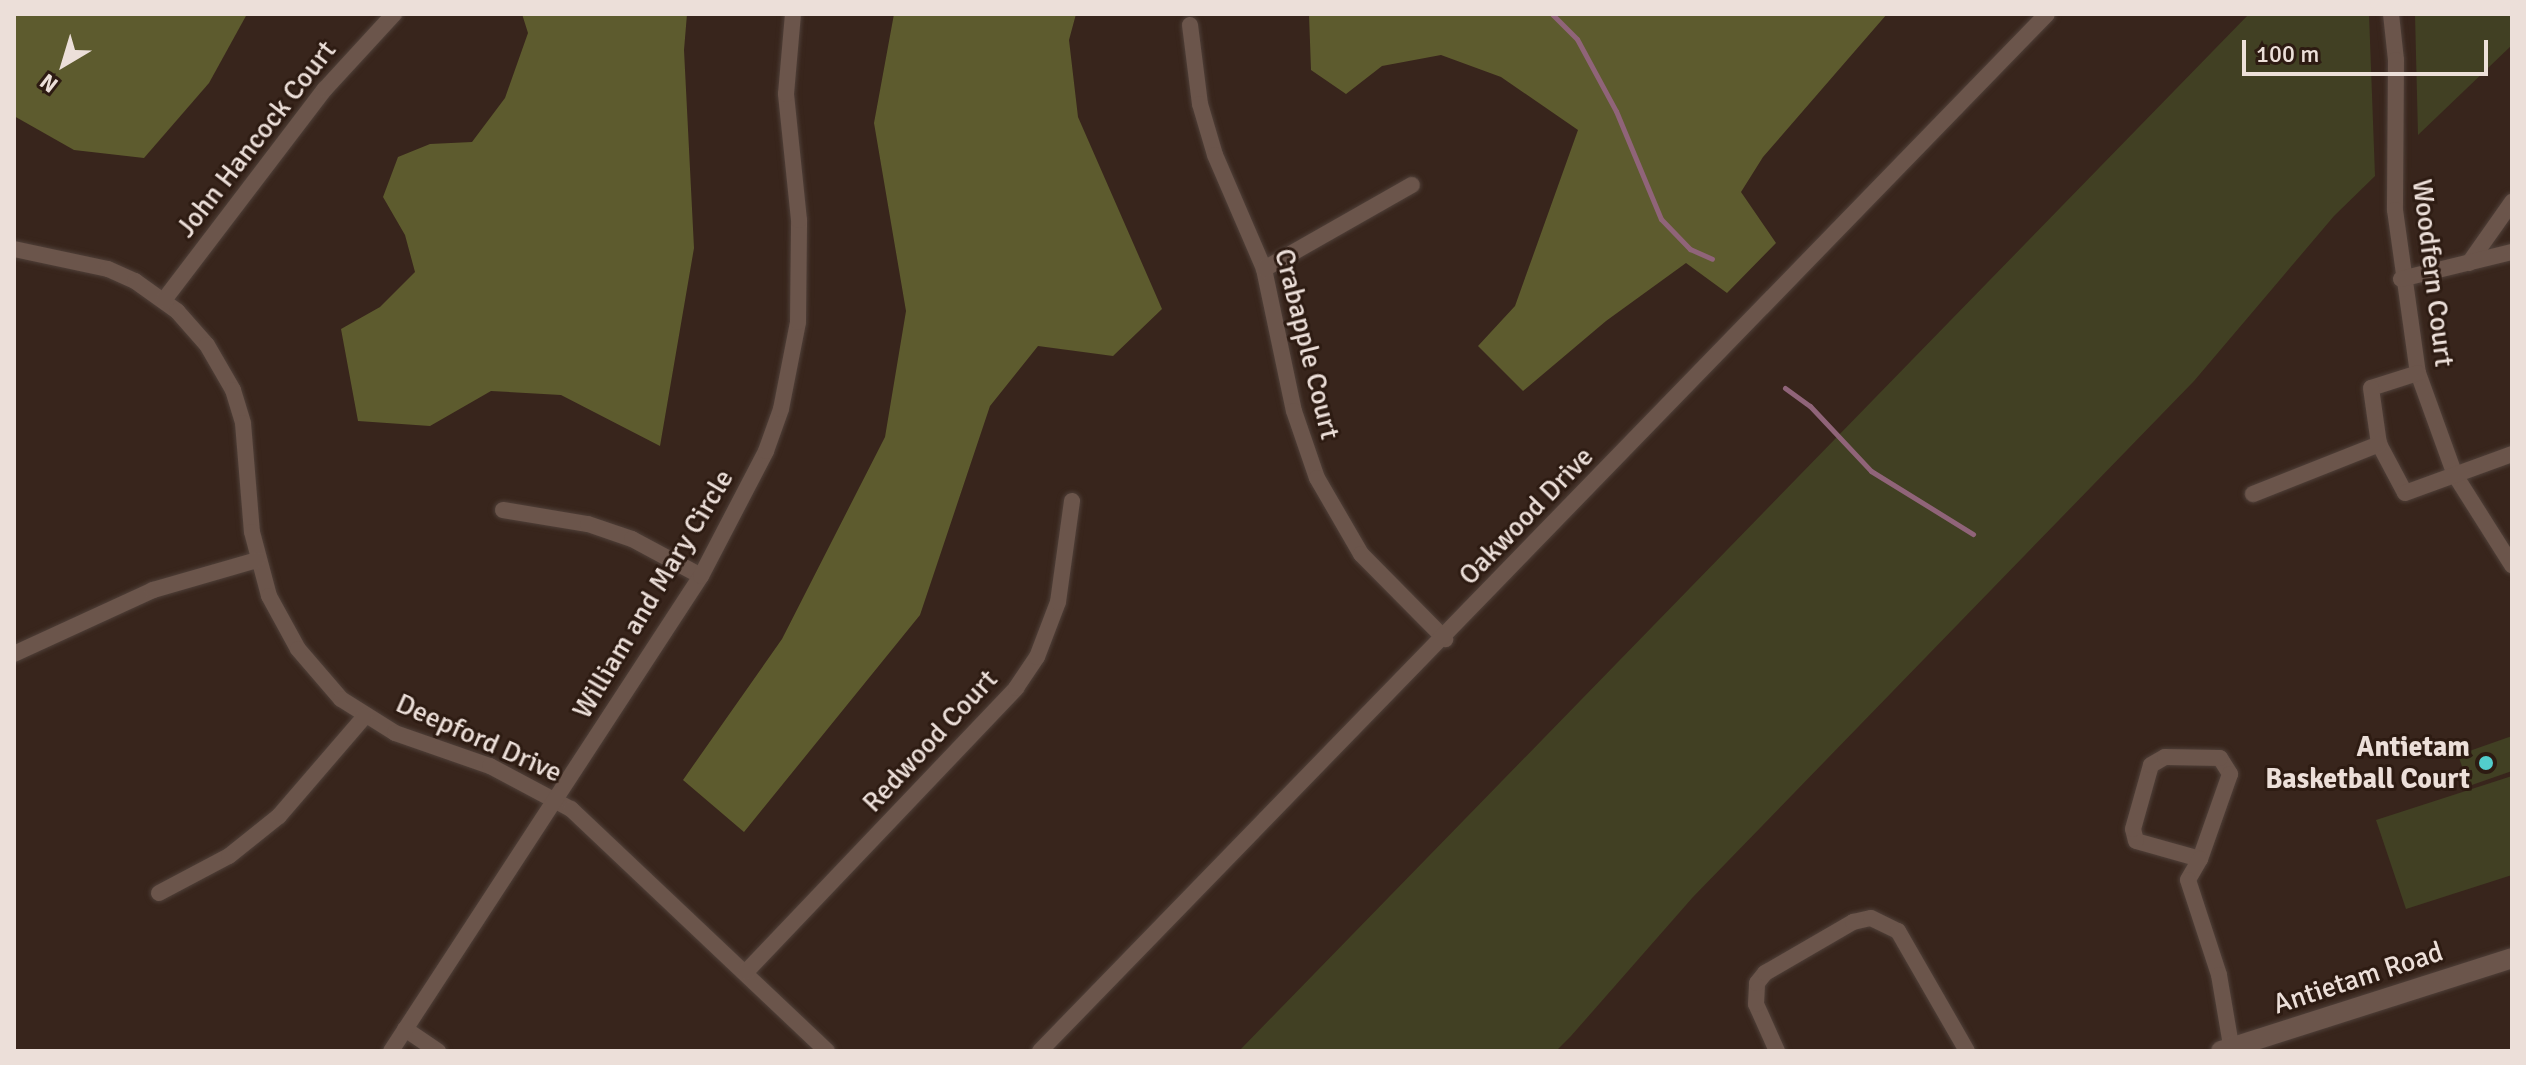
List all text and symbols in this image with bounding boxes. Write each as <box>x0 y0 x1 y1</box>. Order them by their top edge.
north arrow <box>24 24 104 104</box>
scale bar <box>2246 24 2492 74</box>
street label: John Hancock Court <box>169 34 343 244</box>
text: 100 m <box>2256 39 2319 69</box>
text: N <box>35 68 63 99</box>
street label: Woodfern Court <box>2405 177 2461 369</box>
street label: Crabapple Court <box>1267 245 1347 443</box>
street label: Oakwood Drive <box>1452 440 1600 592</box>
street label: William and Mary Circle <box>565 463 741 725</box>
street label: Redwood Court <box>855 663 1005 819</box>
street label: Deepford Drive <box>391 686 567 790</box>
place label: Antietam Basketball Court <box>2265 730 2470 796</box>
marker: Antietam Basketball Court <box>2477 754 2495 772</box>
street label: Antietam Road <box>2269 935 2447 1021</box>

